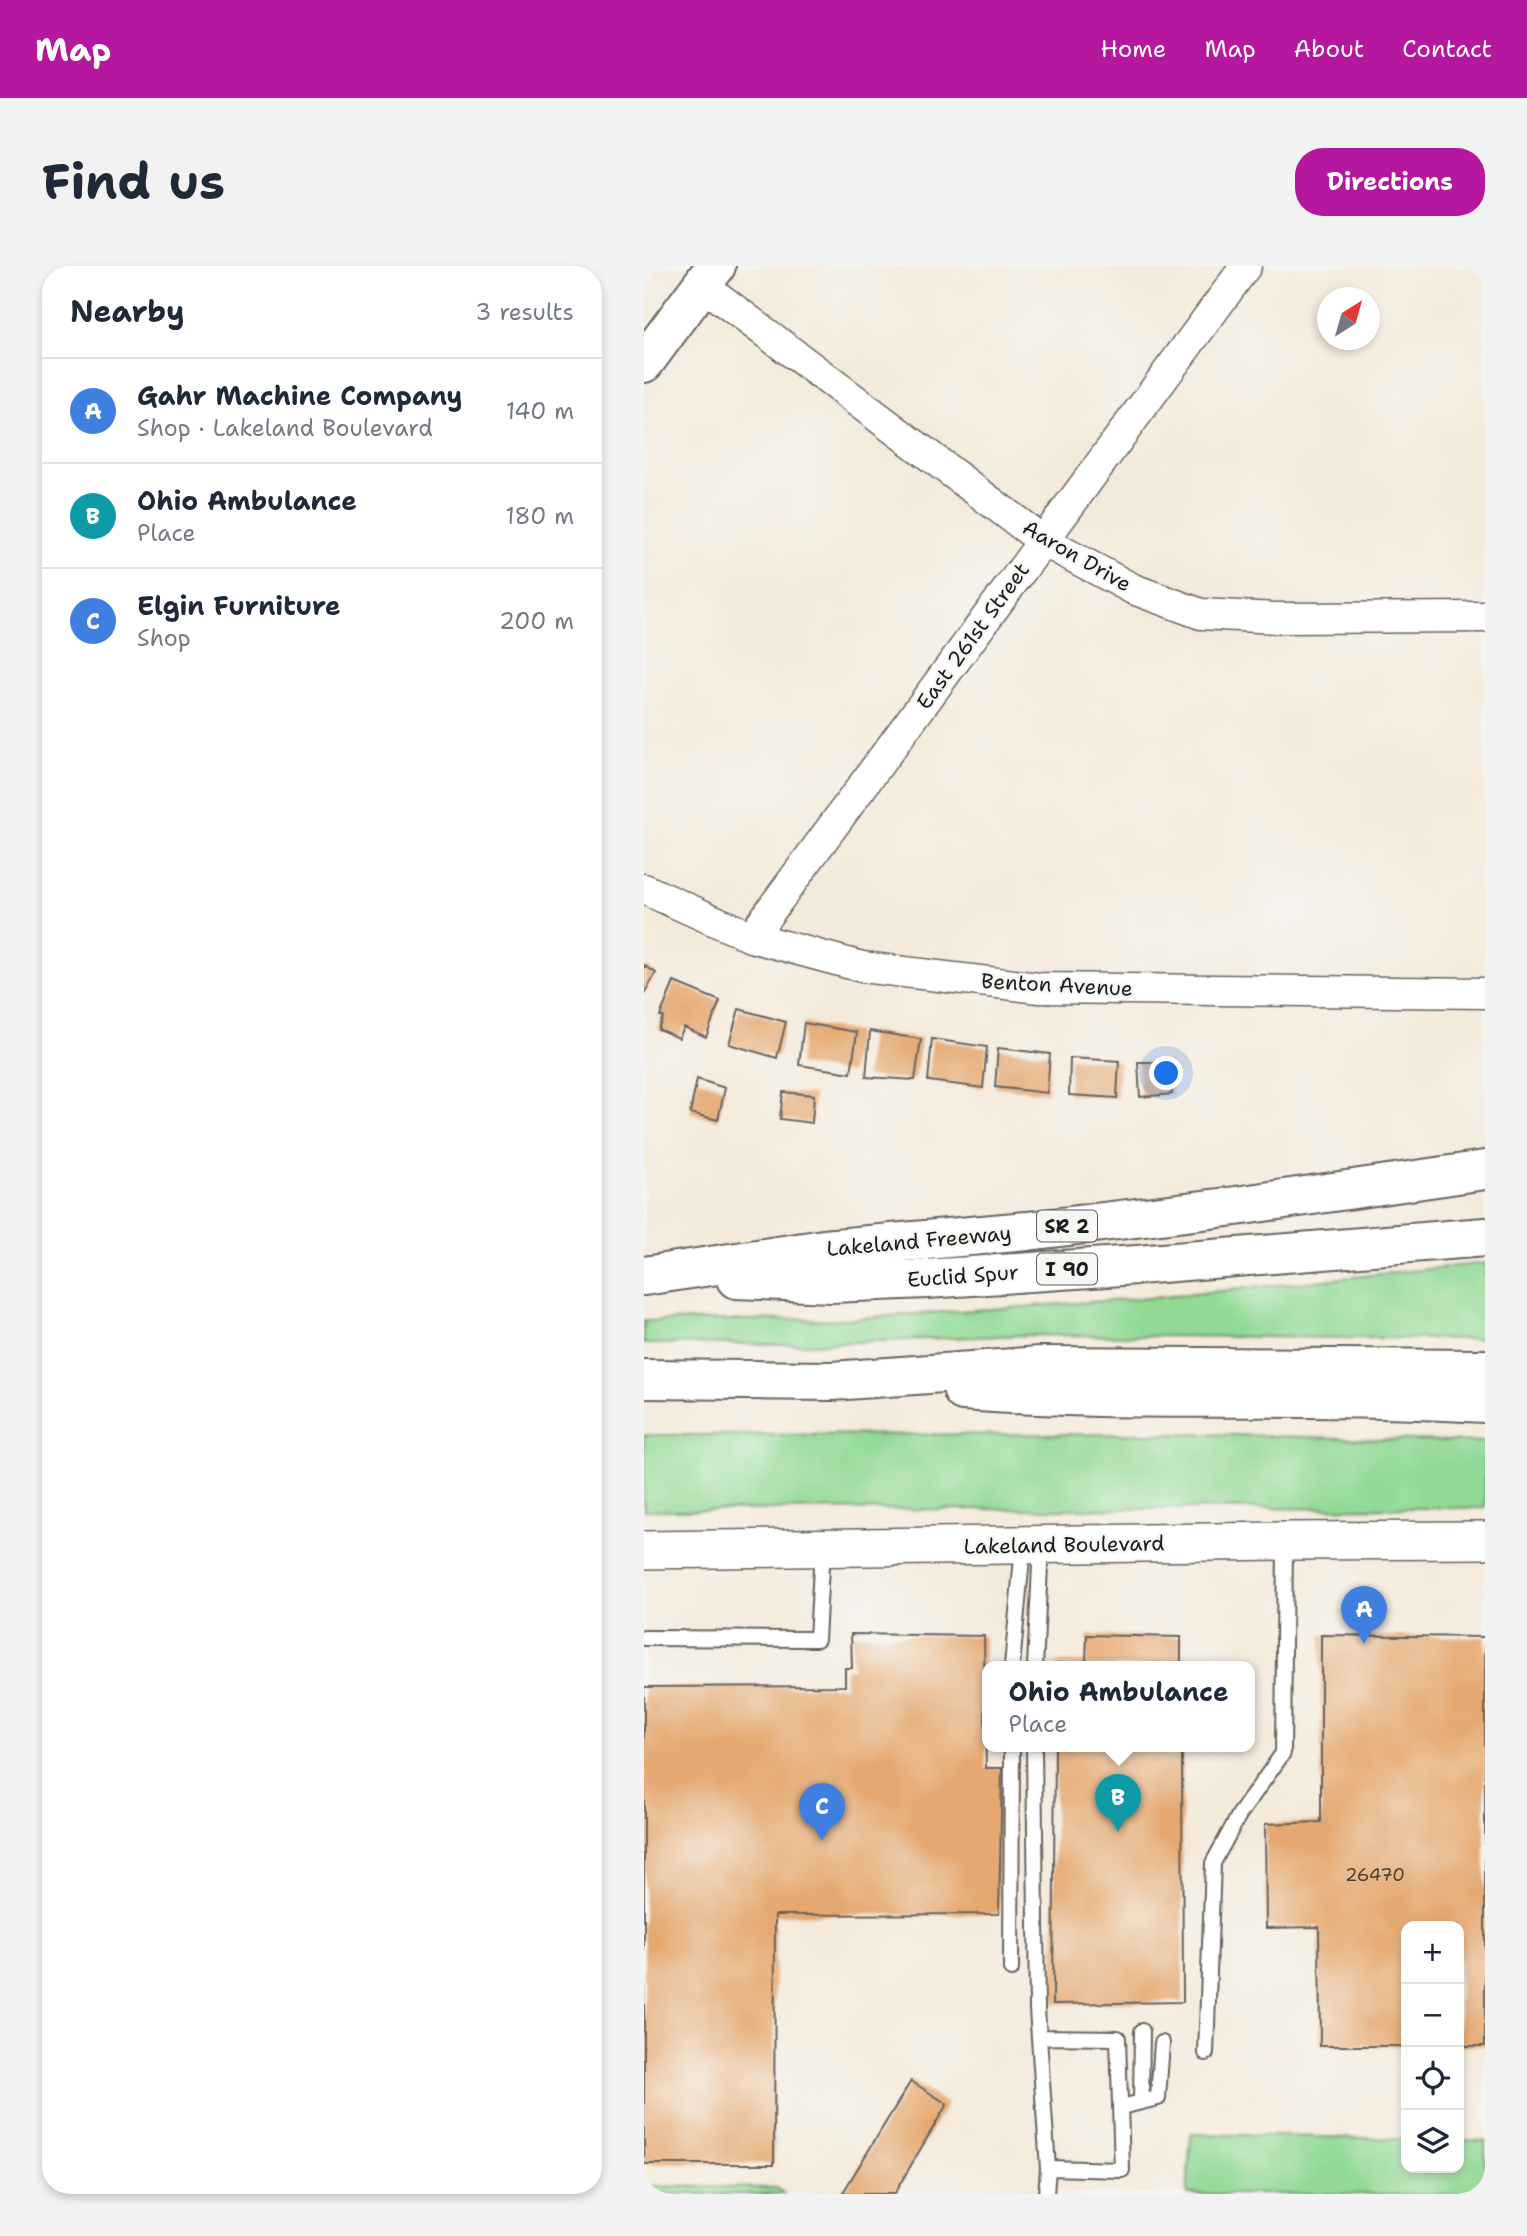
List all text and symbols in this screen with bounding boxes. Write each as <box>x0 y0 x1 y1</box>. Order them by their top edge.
text: Map <box>35 27 111 72</box>
text: Home <box>1100 33 1166 65</box>
text: Map <box>1204 33 1256 65</box>
text: About <box>1294 33 1364 65</box>
text: Contact <box>1402 33 1492 65</box>
button: Directions <box>1295 148 1485 216</box>
text: Find us <box>42 149 225 215</box>
north arrow <box>1317 287 1380 350</box>
text: Nearby <box>70 291 185 332</box>
text: 3 results <box>475 297 574 327</box>
text: Gahr Machine Company <box>137 378 463 413</box>
text: A <box>84 396 102 426</box>
text: 140 m <box>506 396 574 426</box>
text: Shop · Lakeland Boulevard <box>137 413 433 443</box>
text: Ohio Ambulance <box>137 483 357 518</box>
text: B <box>86 501 100 531</box>
text: 180 m <box>505 501 574 531</box>
street label: Aaron Drive <box>1018 514 1136 598</box>
text: Place <box>137 518 196 548</box>
street label: East 261st Street <box>910 557 1036 715</box>
text: Elgin Furniture <box>137 588 341 623</box>
text: C <box>86 606 100 636</box>
text: 200 m <box>499 606 574 636</box>
text: Shop <box>137 623 191 653</box>
street label: Benton Avenue <box>980 967 1134 1003</box>
your location <box>1149 1056 1183 1090</box>
road number: SR 2 <box>1037 1210 1097 1242</box>
street label: Lakeland Freeway <box>825 1219 1013 1263</box>
road number: I 90 <box>1037 1253 1097 1284</box>
street label: Euclid Spur <box>906 1258 1020 1294</box>
street label: Lakeland Boulevard <box>963 1529 1165 1561</box>
pin: A <box>1341 1586 1387 1644</box>
popup <box>982 1661 1255 1752</box>
text: Ohio Ambulance <box>1009 1674 1228 1709</box>
text: Place <box>1009 1709 1067 1739</box>
pin: B <box>1095 1774 1141 1832</box>
pin: C <box>799 1783 845 1841</box>
house number: 26470 <box>1345 1863 1405 1887</box>
map controls <box>1401 1921 1464 2173</box>
button: + <box>1401 1921 1464 1984</box>
button: − <box>1401 1984 1464 2047</box>
button: locate <box>1401 2047 1464 2110</box>
button: layers <box>1401 2110 1464 2173</box>

